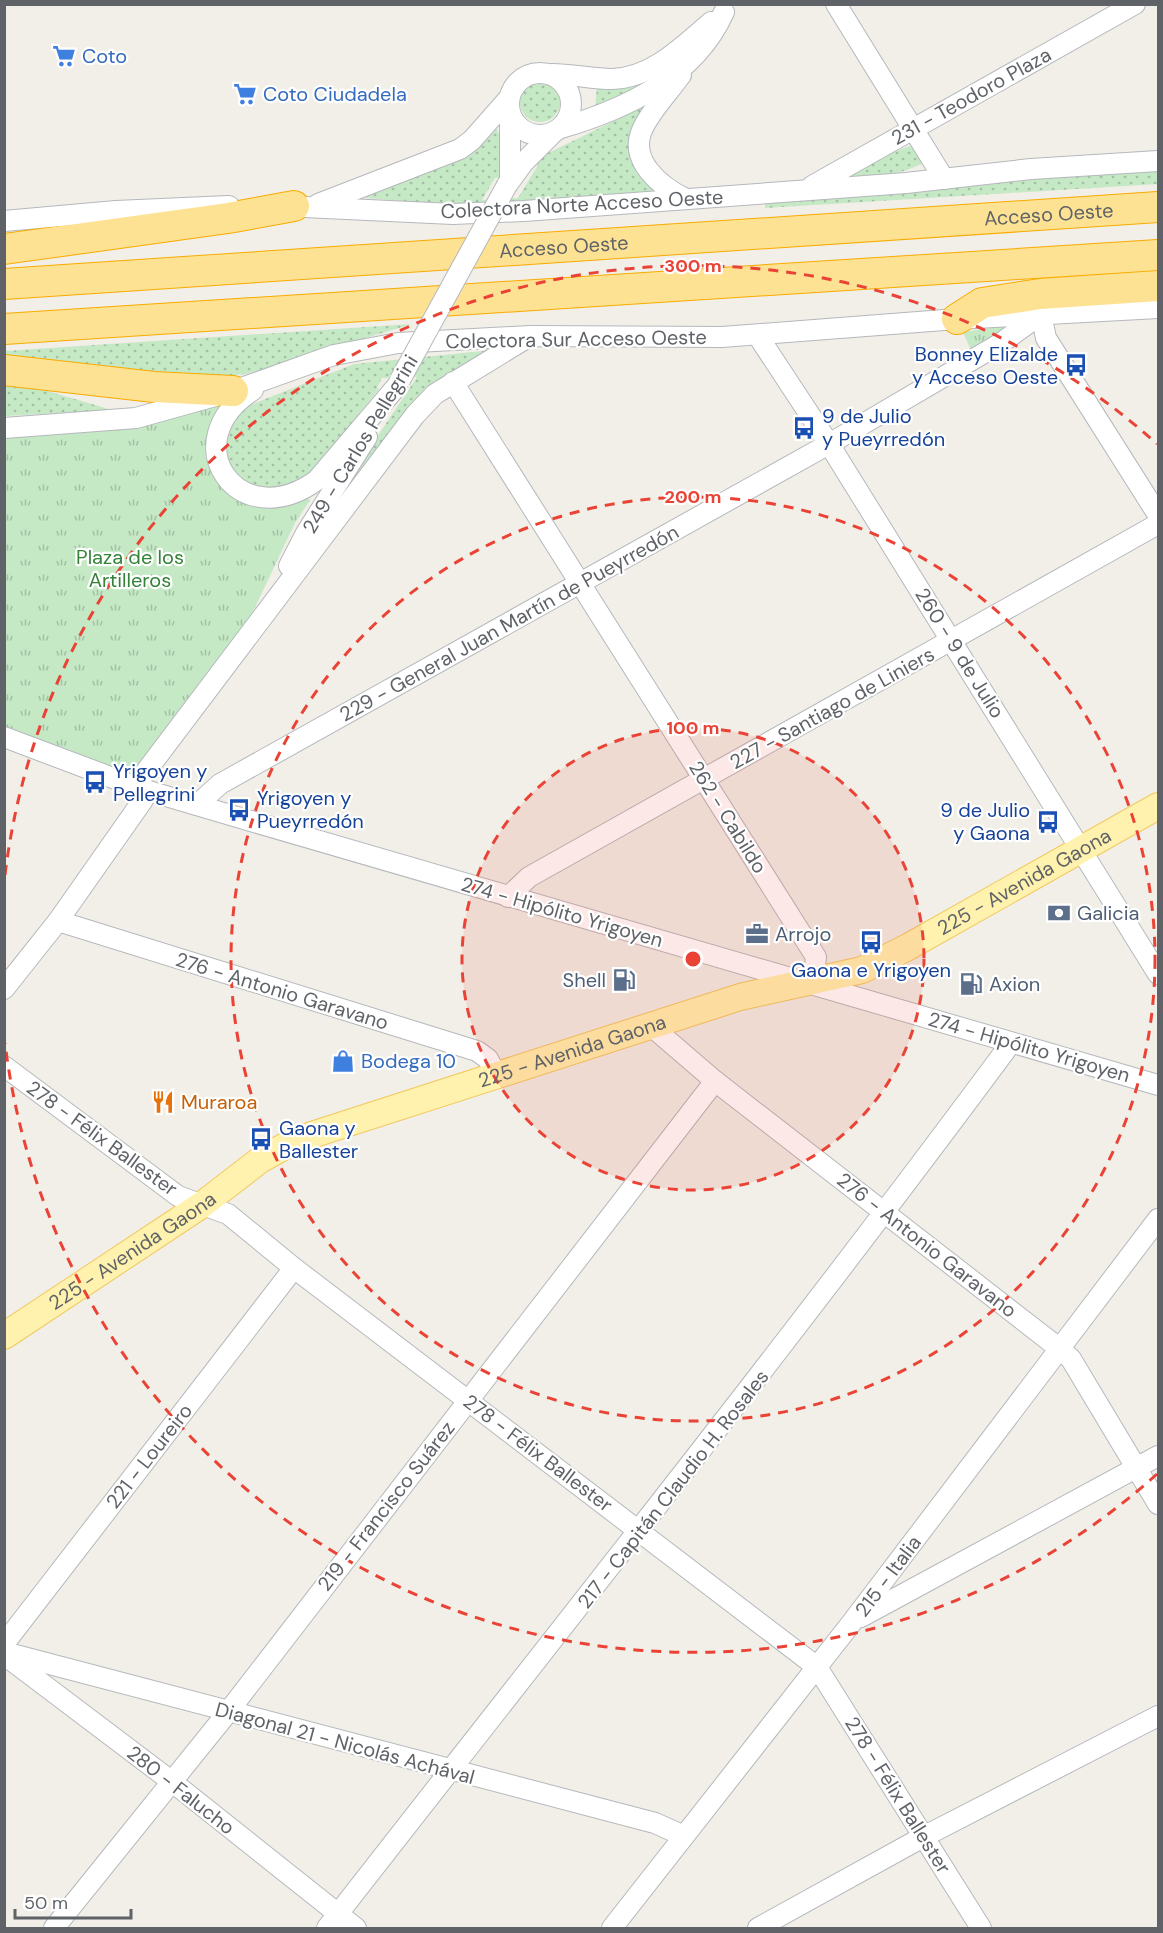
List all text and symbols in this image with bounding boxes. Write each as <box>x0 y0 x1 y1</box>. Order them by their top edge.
street label: 231 - Teodoro Plaza <box>886 41 1056 151</box>
supermarket icon: Coto <box>51 43 77 69</box>
place label: Coto <box>82 43 127 69</box>
supermarket icon: Coto Ciudadela <box>232 81 258 107</box>
place label: Coto Ciudadela <box>263 81 407 107</box>
street label: Colectora Norte Acceso Oeste <box>440 184 724 224</box>
street label: Acceso Oeste <box>983 197 1114 232</box>
street label: Acceso Oeste <box>498 229 629 264</box>
text: 300 m <box>664 254 722 278</box>
street label: Colectora Sur Acceso Oeste <box>445 324 707 354</box>
place label: Bonney Elizalde y Acceso Oeste <box>912 341 1058 390</box>
street label: 249 - Carlos Pellegrini <box>296 350 424 538</box>
bus stop icon: Bonney Elizalde y Acceso Oeste <box>1063 352 1089 378</box>
place label: 9 de Julio y Pueyrredón <box>822 403 945 452</box>
bus stop icon: 9 de Julio y Pueyrredón <box>791 415 817 441</box>
text: 200 m <box>665 485 721 509</box>
street label: 229 - General Juan Martín de Pueyrredón <box>335 519 683 727</box>
park label: Plaza de los Artilleros <box>76 544 184 593</box>
street label: 260 - 9 de Julio <box>910 583 1010 723</box>
street label: 227 - Santiago de Liniers <box>725 641 939 775</box>
text: 100 m <box>666 716 720 740</box>
street label: 262 - Cabildo <box>683 756 773 878</box>
place label: Yrigoyen y Pellegrini <box>113 758 207 807</box>
bus stop icon: Yrigoyen y Pellegrini <box>82 769 108 795</box>
place label: Yrigoyen y Pueyrredón <box>257 785 364 834</box>
bus stop icon: Yrigoyen y Pueyrredón <box>226 797 252 823</box>
place label: 9 de Julio y Gaona <box>940 797 1030 846</box>
bus stop icon: 9 de Julio y Gaona <box>1035 809 1061 835</box>
street label: 225 - Avenida Gaona <box>932 822 1116 941</box>
street label: 274 - Hipólito Yrigoyen <box>458 871 666 953</box>
bank icon: Galicia <box>1046 900 1072 926</box>
place label: Galicia <box>1077 900 1139 926</box>
office icon: Arrojo <box>744 921 770 947</box>
place label: Arrojo <box>775 921 831 947</box>
bus stop icon: Gaona e Yrigoyen <box>858 929 884 955</box>
street label: 276 - Antonio Garavano <box>172 946 392 1036</box>
centre of rings <box>683 949 703 969</box>
place label: Gaona e Yrigoyen <box>791 957 951 983</box>
place label: Shell <box>563 967 606 993</box>
fuel station icon: Shell <box>611 967 637 993</box>
fuel station icon: Axion <box>958 971 984 997</box>
place label: Axion <box>989 971 1040 997</box>
street label: 274 - Hipólito Yrigoyen <box>925 1006 1133 1088</box>
street label: 225 - Avenida Gaona <box>475 1009 669 1093</box>
shop icon: Bodega 10 <box>330 1048 356 1074</box>
place label: Bodega 10 <box>361 1048 456 1074</box>
street label: 278 - Félix Ballester <box>21 1074 183 1202</box>
restaurant icon: Muraroa <box>150 1089 176 1115</box>
place label: Muraroa <box>181 1089 257 1115</box>
place label: Gaona y Ballester <box>279 1115 358 1164</box>
bus stop icon: Gaona y Ballester <box>248 1126 274 1152</box>
street label: 276 - Antonio Garavano <box>832 1167 1022 1323</box>
street label: 225 - Avenida Gaona <box>44 1186 221 1316</box>
street label: 217 - Capitán Claudio H. Rosales <box>571 1364 775 1614</box>
street label: 278 - Félix Ballester <box>458 1388 618 1518</box>
street label: 221 - Loureiro <box>100 1398 198 1514</box>
street label: 219 - Francisco Suárez <box>312 1416 460 1596</box>
street label: 215 - Italia <box>849 1530 927 1622</box>
street label: Diagonal 21 - Nicolás Achával <box>212 1696 478 1790</box>
street label: 278 - Félix Ballester <box>839 1712 957 1878</box>
street label: 280 - Falucho <box>122 1740 240 1840</box>
scale bar <box>15 1882 130 1920</box>
text: 50 m <box>24 1891 68 1915</box>

